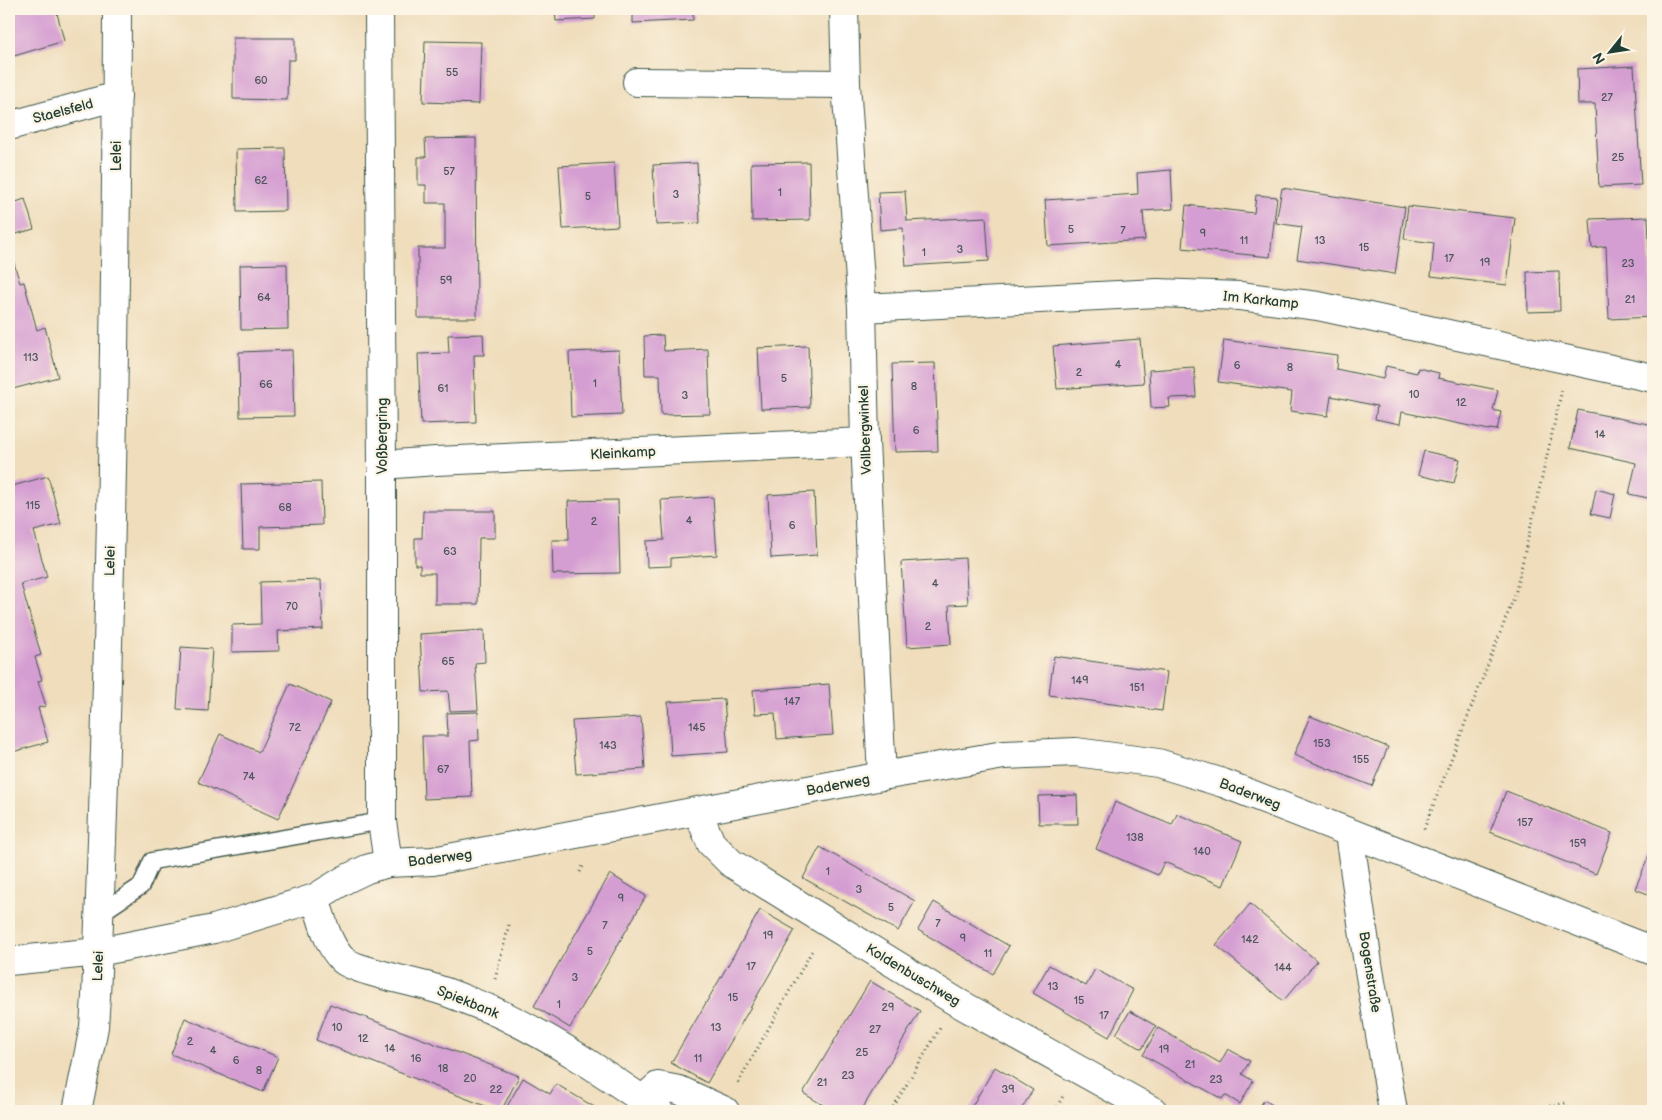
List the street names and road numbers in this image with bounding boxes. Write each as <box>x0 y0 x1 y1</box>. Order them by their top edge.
street label: Staelsfeld <box>31 95 95 127</box>
street label: Lelei <box>108 141 125 171</box>
street label: Im Karkamp <box>1222 288 1300 312</box>
street label: Vollbergwinkel <box>855 385 875 475</box>
street label: Voßbergring <box>374 398 391 474</box>
street label: Kleinkamp <box>590 443 656 463</box>
street label: Lelei <box>101 546 119 576</box>
street label: Baderweg <box>805 770 871 800</box>
street label: Baderweg <box>1217 774 1283 814</box>
street label: Baderweg <box>407 846 473 870</box>
street label: Bogenstraße <box>1355 930 1385 1014</box>
street label: Koldenbuschweg <box>863 940 963 1010</box>
street label: Lelei <box>89 950 107 982</box>
street label: Spiekbank <box>434 982 502 1022</box>

